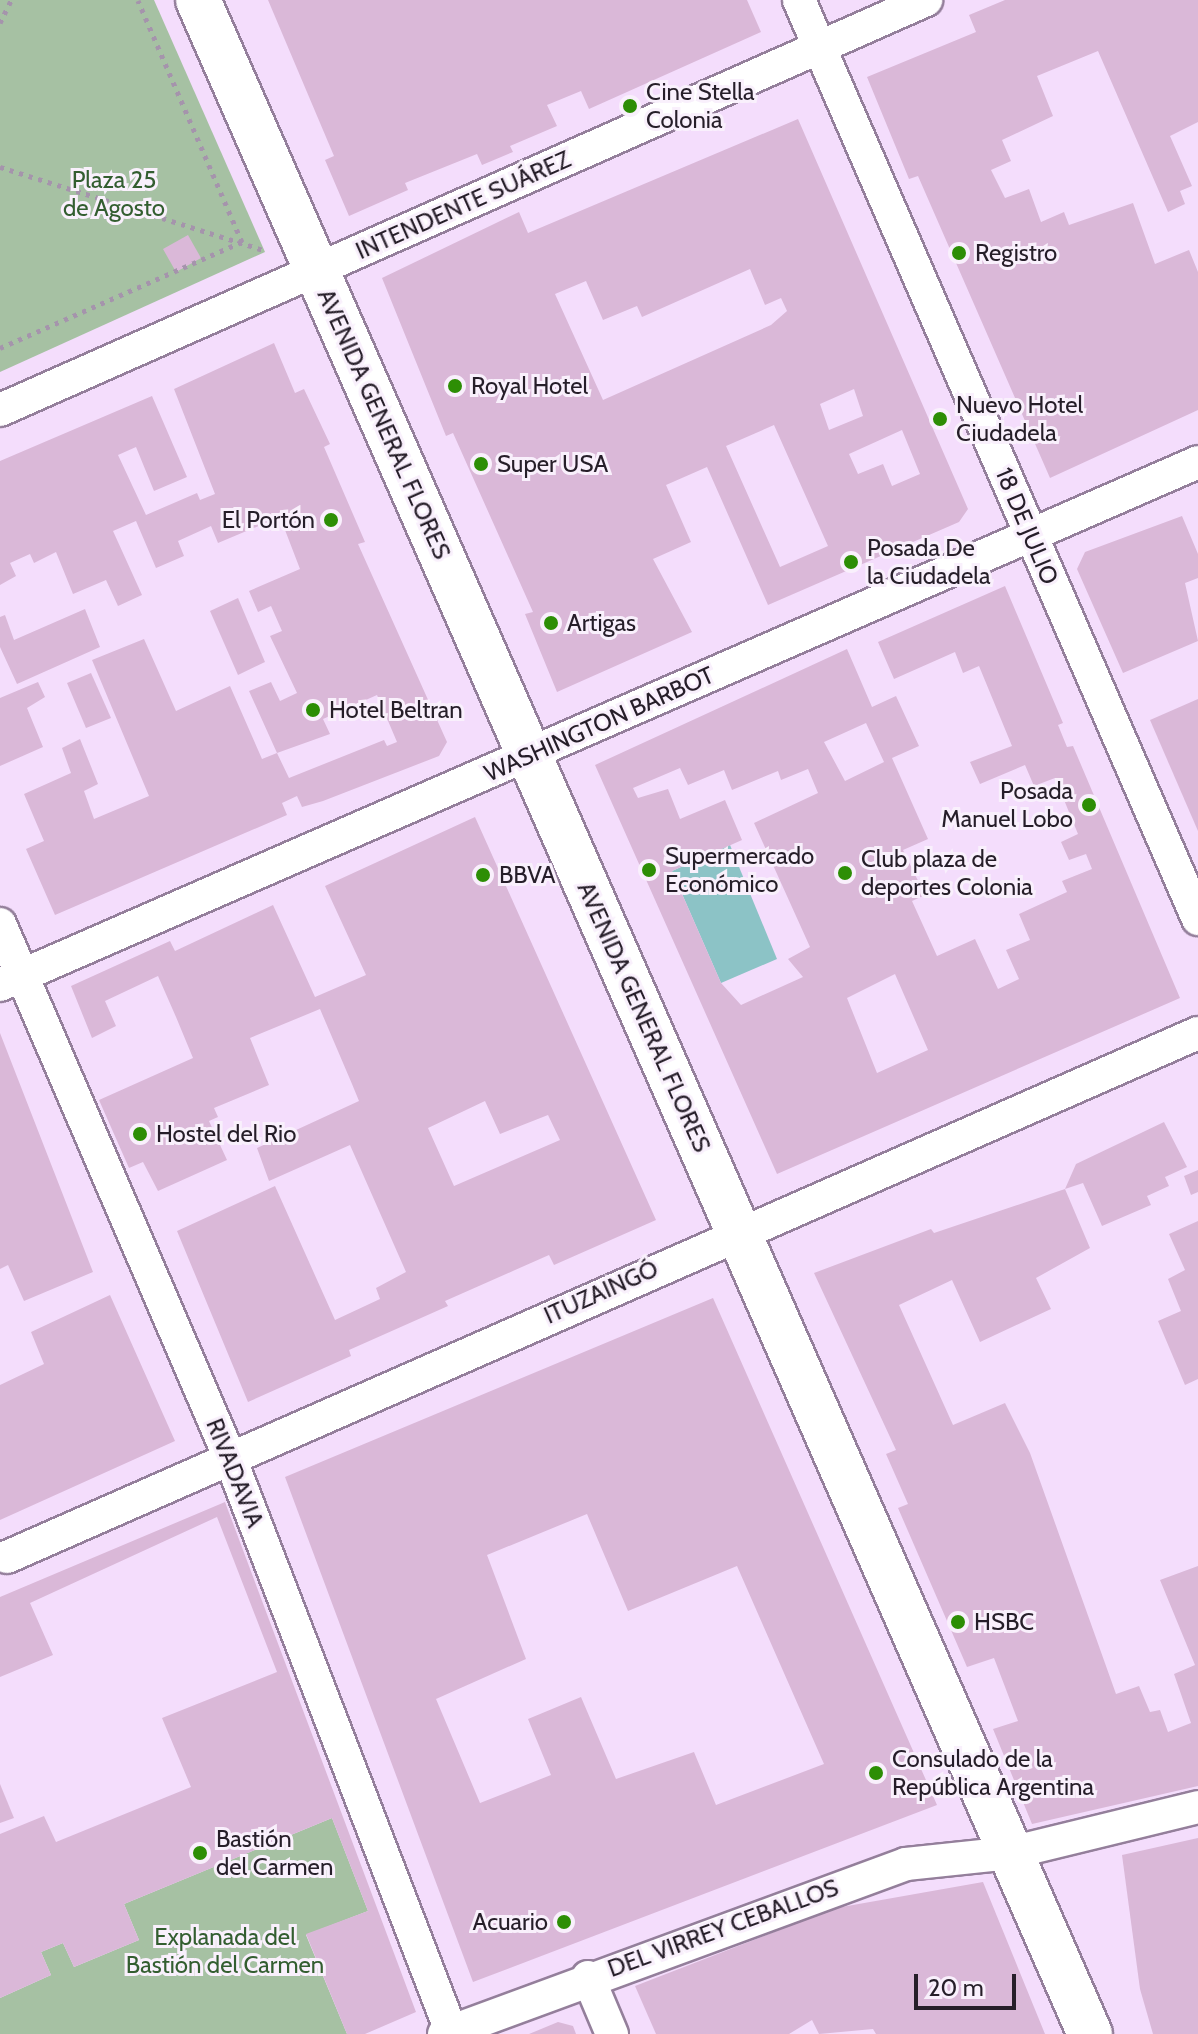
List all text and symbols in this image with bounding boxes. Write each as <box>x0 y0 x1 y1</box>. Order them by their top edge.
place label: Cine Stella Colonia <box>646 78 755 134</box>
marker: Cine Stella Colonia <box>621 97 639 115</box>
street label: INTENDENTE SUÁREZ <box>351 145 575 265</box>
park label: Plaza 25 de Agosto <box>63 166 165 222</box>
place label: Registro <box>975 239 1057 267</box>
marker: Registro <box>950 244 968 262</box>
street label: AVENIDA GENERAL FLORES <box>311 285 457 563</box>
place label: Royal Hotel <box>471 372 588 400</box>
marker: Royal Hotel <box>446 377 464 395</box>
place label: Nuevo Hotel Ciudadela <box>956 391 1083 447</box>
marker: Nuevo Hotel Ciudadela <box>931 410 949 428</box>
place label: Super USA <box>497 450 608 478</box>
marker: Super USA <box>472 455 490 473</box>
street label: 18 DE JULIO <box>990 463 1064 589</box>
place label: El Portón <box>222 506 315 534</box>
marker: El Portón <box>322 511 340 529</box>
place label: Posada De la Ciudadela <box>867 534 990 590</box>
marker: Posada De la Ciudadela <box>842 553 860 571</box>
place label: Artigas <box>567 609 636 637</box>
marker: Artigas <box>542 614 560 632</box>
street label: WASHINGTON BARBOT <box>480 660 718 788</box>
place label: Hotel Beltran <box>329 696 463 724</box>
marker: Hotel Beltran <box>304 701 322 719</box>
place label: Posada Manuel Lobo <box>941 777 1073 833</box>
marker: Posada Manuel Lobo <box>1080 796 1098 814</box>
place label: Supermercado Económico <box>665 842 814 898</box>
place label: Club plaza de deportes Colonia <box>861 845 1033 901</box>
place label: BBVA <box>499 861 556 889</box>
marker: Supermercado Económico <box>640 861 658 879</box>
marker: Club plaza de deportes Colonia <box>836 864 854 882</box>
marker: BBVA <box>474 866 492 884</box>
street label: AVENIDA GENERAL FLORES <box>571 878 717 1156</box>
place label: Hostel del Rio <box>156 1120 296 1148</box>
marker: Hostel del Rio <box>131 1125 149 1143</box>
street label: ITUZAINGÓ <box>540 1254 662 1330</box>
street label: RIVADAVIA <box>200 1414 270 1532</box>
place label: HSBC <box>974 1608 1034 1636</box>
marker: HSBC <box>949 1613 967 1631</box>
place label: Consulado de la República Argentina <box>892 1745 1094 1801</box>
marker: Consulado de la República Argentina <box>867 1764 885 1782</box>
place label: Bastión del Carmen <box>216 1825 333 1881</box>
marker: Bastión del Carmen <box>191 1844 209 1862</box>
street label: DEL VIRREY CEBALLOS <box>604 1873 842 1983</box>
place label: Acuario <box>473 1908 548 1936</box>
marker: Acuario <box>555 1913 573 1931</box>
park label: Explanada del Bastión del Carmen <box>126 1923 324 1979</box>
scale bar <box>918 1958 1020 2008</box>
text: 20 m <box>928 1973 984 2002</box>

